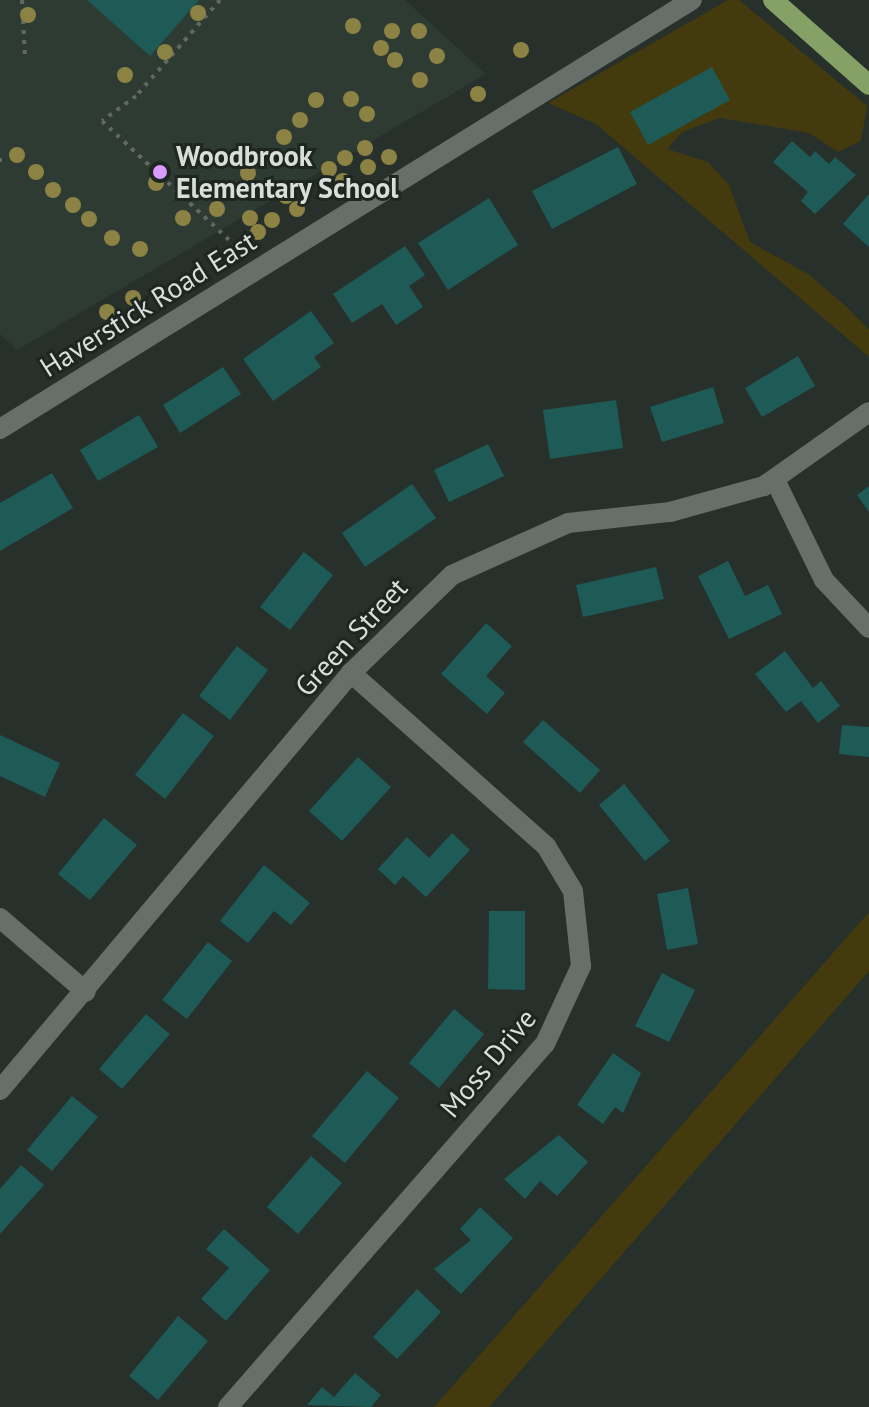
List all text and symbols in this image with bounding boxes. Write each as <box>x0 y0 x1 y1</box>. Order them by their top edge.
place label: Woodbrook Elementary School <box>176 139 400 205</box>
marker: Woodbrook Elementary School <box>151 163 169 181</box>
street label: Haverstick Road East <box>34 224 262 384</box>
street label: Green Street <box>288 571 414 703</box>
street label: Moss Drive <box>433 1002 543 1124</box>

